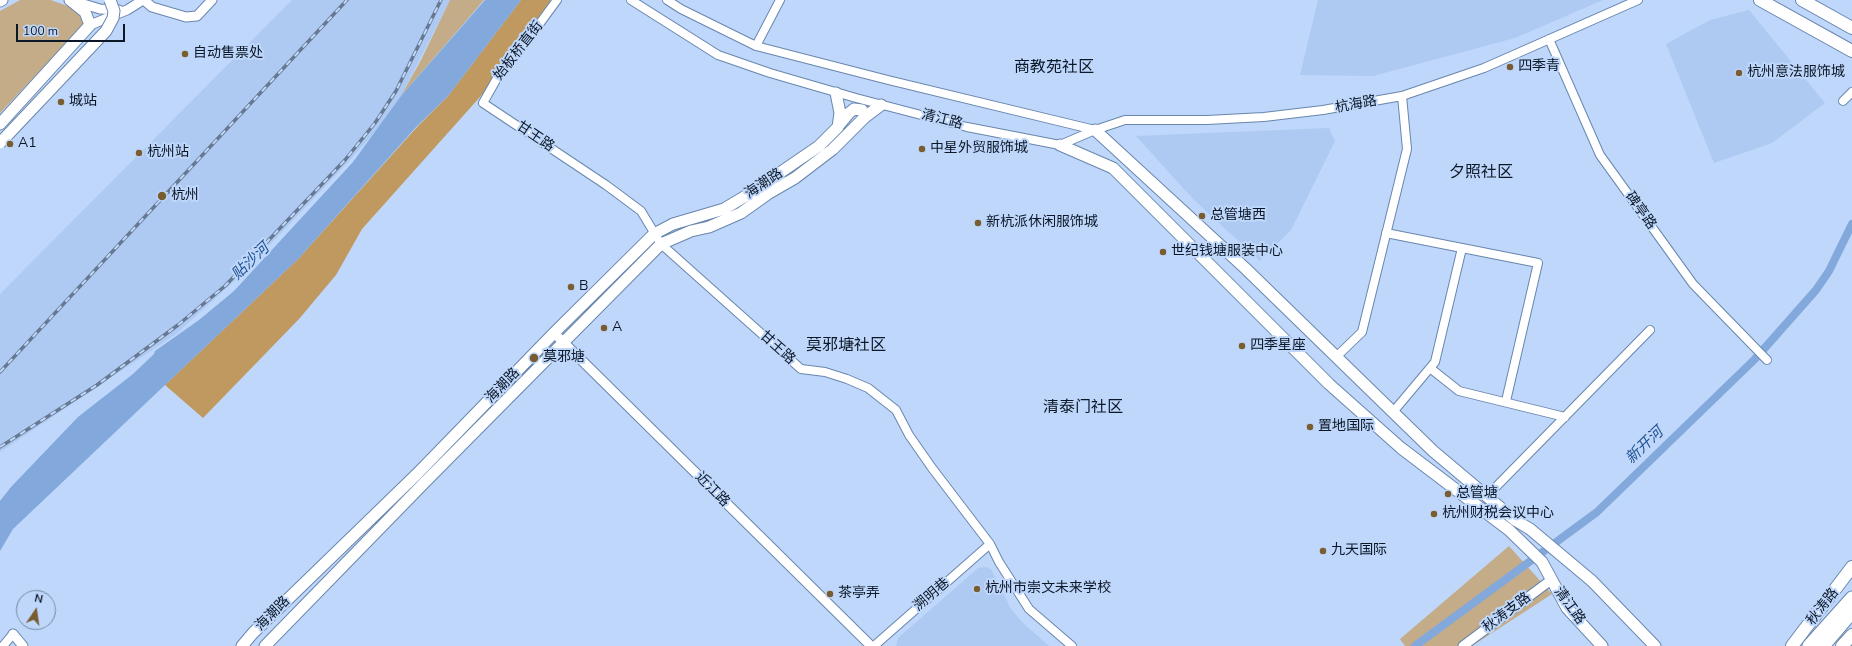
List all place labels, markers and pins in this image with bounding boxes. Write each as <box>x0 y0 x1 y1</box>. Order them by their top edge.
place label: 自动售票处 <box>193 46 263 62</box>
marker: 自动售票处 <box>180 49 190 59</box>
place label: 四季青 <box>1518 59 1560 75</box>
marker: 四季青 <box>1505 62 1515 72</box>
place label: 杭州意法服饰城 <box>1747 65 1845 81</box>
marker: 杭州意法服饰城 <box>1734 68 1744 78</box>
place label: 城站 <box>69 94 97 110</box>
marker: 城站 <box>56 97 66 107</box>
place label: A1 <box>18 136 37 152</box>
marker: A1 <box>5 139 15 149</box>
place label: 中星外贸服饰城 <box>930 141 1028 157</box>
marker: 中星外贸服饰城 <box>917 144 927 154</box>
place label: 杭州站 <box>147 145 189 161</box>
marker: 杭州站 <box>134 148 144 158</box>
place label: 杭州 <box>171 188 199 204</box>
marker: 杭州 <box>156 190 168 202</box>
place label: 总管塘西 <box>1210 208 1266 224</box>
marker: 总管塘西 <box>1197 211 1207 221</box>
place label: 新杭派休闲服饰城 <box>986 215 1098 231</box>
marker: 新杭派休闲服饰城 <box>973 218 983 228</box>
place label: 世纪钱塘服装中心 <box>1171 244 1283 260</box>
marker: 世纪钱塘服装中心 <box>1158 247 1168 257</box>
place label: B <box>579 279 588 295</box>
marker: B <box>566 282 576 292</box>
place label: A <box>612 320 622 336</box>
marker: A <box>599 323 609 333</box>
place label: 四季星座 <box>1250 338 1306 354</box>
marker: 四季星座 <box>1237 341 1247 351</box>
place label: 莫邪塘 <box>543 350 585 366</box>
marker: 莫邪塘 <box>528 352 540 364</box>
place label: 置地国际 <box>1318 419 1374 435</box>
marker: 置地国际 <box>1305 422 1315 432</box>
place label: 总管塘 <box>1456 486 1498 502</box>
marker: 总管塘 <box>1443 489 1453 499</box>
place label: 杭州财税会议中心 <box>1442 506 1554 522</box>
marker: 杭州财税会议中心 <box>1429 509 1439 519</box>
place label: 九天国际 <box>1331 543 1387 559</box>
marker: 九天国际 <box>1318 546 1328 556</box>
place label: 杭州市崇文未来学校 <box>985 581 1111 597</box>
marker: 杭州市崇文未来学校 <box>972 584 982 594</box>
place label: 茶亭弄 <box>838 586 880 602</box>
marker: 茶亭弄 <box>825 589 835 599</box>

